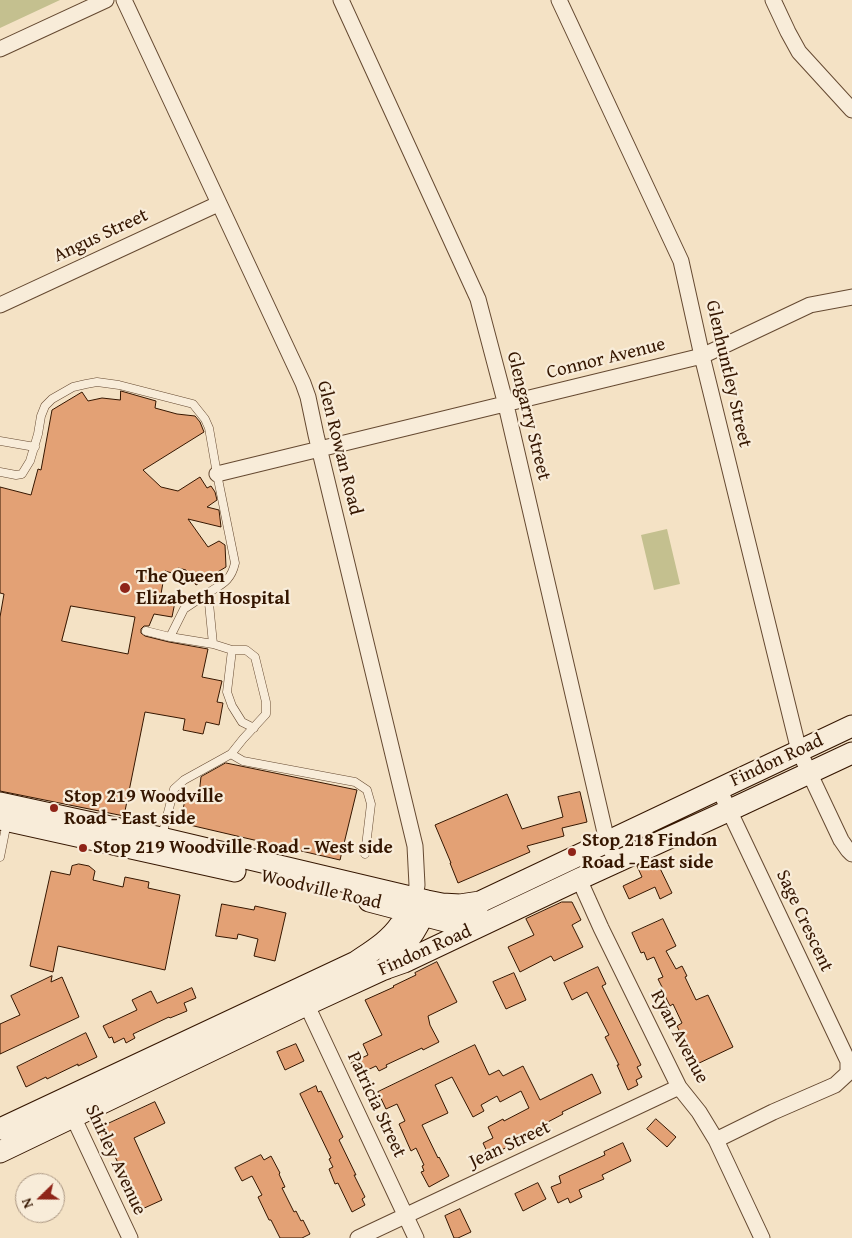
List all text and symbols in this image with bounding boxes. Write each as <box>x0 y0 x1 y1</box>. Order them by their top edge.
street label: Angus Street <box>50 204 152 268</box>
street label: Glenhuntley Street <box>700 298 756 450</box>
street label: Connor Avenue <box>544 333 668 385</box>
street label: Glengarry Street <box>501 349 555 483</box>
street label: Glen Rowan Road <box>311 379 367 517</box>
place label: The Queen Elizabeth Hospital <box>136 566 290 610</box>
marker: The Queen Elizabeth Hospital <box>118 581 132 595</box>
street label: Findon Road <box>727 730 827 792</box>
place label: Stop 219 Woodville Road - East side <box>64 786 223 830</box>
marker: Stop 219 Woodville Road - East side <box>48 802 60 814</box>
place label: Stop 218 Findon Road - East side <box>582 830 717 874</box>
place label: Stop 219 Woodville Road - West side <box>93 837 393 859</box>
marker: Stop 219 Woodville Road - West side <box>77 842 89 854</box>
marker: Stop 218 Findon Road - East side <box>566 846 578 858</box>
street label: Woodville Road <box>258 865 384 915</box>
street label: Sage Crescent <box>770 866 838 976</box>
street label: Findon Road <box>375 920 475 982</box>
street label: Ryan Avenue <box>645 986 713 1088</box>
street label: Patricia Street <box>342 1048 410 1162</box>
street label: Shirley Avenue <box>79 1101 151 1219</box>
street label: Jean Street <box>466 1116 554 1174</box>
north arrow <box>15 1173 65 1223</box>
text: N <box>16 1195 38 1211</box>

